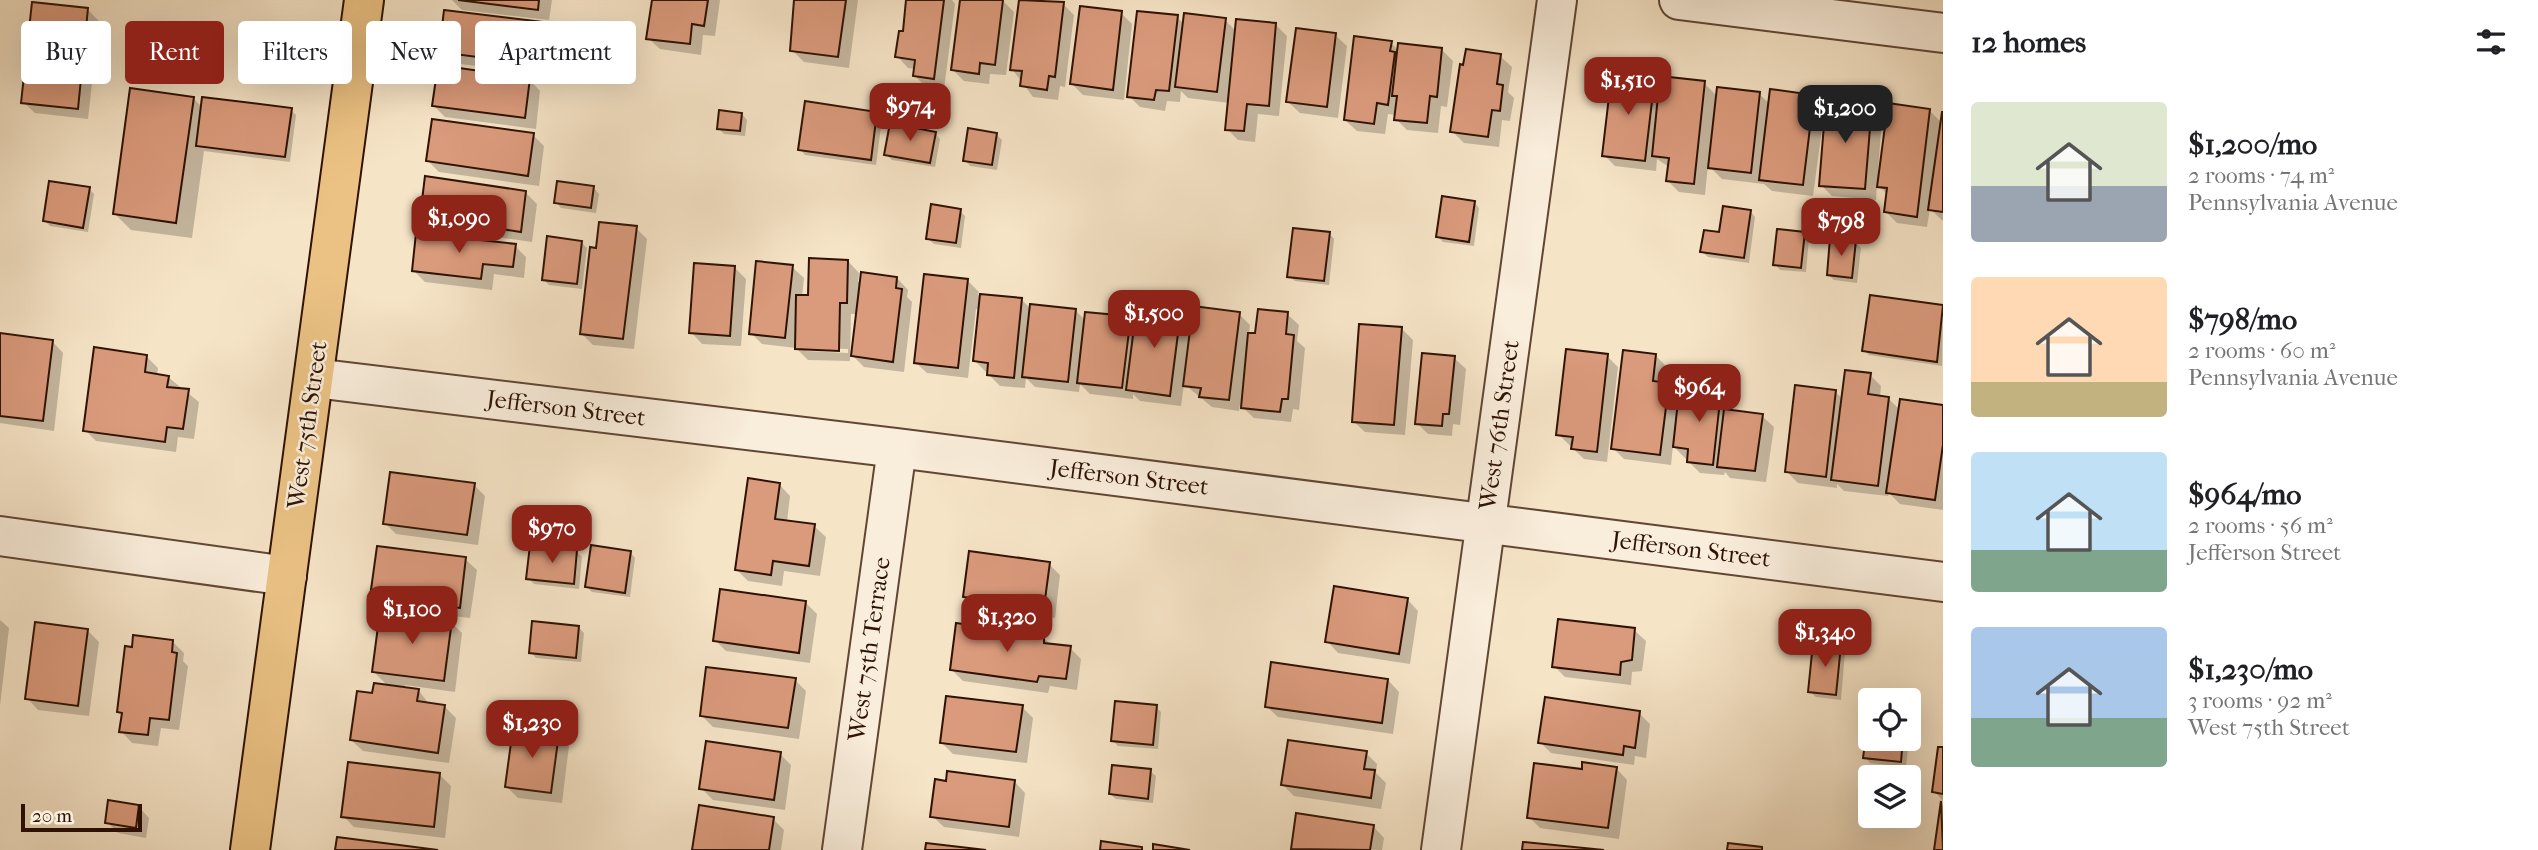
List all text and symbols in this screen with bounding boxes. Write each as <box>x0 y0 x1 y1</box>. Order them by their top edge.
chip: Buy <box>21 21 111 84</box>
chip: Rent <box>125 21 224 84</box>
chip: Filters <box>238 21 352 84</box>
chip: New <box>366 21 461 84</box>
chip: Apartment <box>475 21 636 84</box>
icon: filters <box>2472 23 2510 61</box>
text: 12 homes <box>1971 25 2086 60</box>
pin: $1,510 <box>1571 58 1685 117</box>
text: $1,510 <box>1600 66 1656 93</box>
pin: $974 <box>869 83 951 143</box>
pin: $1,200 <box>1788 86 1902 145</box>
text: $974 <box>886 92 934 119</box>
text: $1,200 <box>1814 94 1876 121</box>
text: $1,200/mo <box>2188 127 2317 162</box>
icon: home <box>2027 130 2111 214</box>
text: 2 rooms · 74 m² <box>2188 162 2334 189</box>
text: Pennsylvania Avenue <box>2188 189 2398 216</box>
pin: $1,090 <box>402 196 516 255</box>
pin: $798 <box>1800 198 1882 258</box>
text: $1,090 <box>427 204 491 231</box>
text: $798 <box>1817 207 1865 234</box>
pin: $1,500 <box>1097 290 1211 350</box>
text: $1,500 <box>1124 299 1184 326</box>
text: $798/mo <box>2188 302 2297 337</box>
icon: home <box>2027 305 2111 389</box>
text: 2 rooms · 60 m² <box>2188 337 2335 364</box>
street label: West 76th Street <box>1473 338 1525 513</box>
street label: West 75th Street <box>281 339 333 512</box>
pin: $964 <box>1658 364 1740 424</box>
text: Pennsylvania Avenue <box>2188 364 2398 391</box>
text: $964 <box>1674 373 1724 400</box>
street label: Jefferson Street <box>483 384 647 432</box>
street label: Jefferson Street <box>1046 453 1210 501</box>
text: $964/mo <box>2188 477 2301 512</box>
icon: home <box>2027 480 2111 564</box>
pin: $970 <box>511 505 593 565</box>
text: 2 rooms · 56 m² <box>2188 512 2333 539</box>
text: $970 <box>528 514 576 541</box>
street label: Jefferson Street <box>1608 525 1772 573</box>
text: Jefferson Street <box>2188 539 2341 566</box>
street label: West 75th Terrace <box>842 555 896 744</box>
pin: $1,100 <box>355 586 469 646</box>
pin: $1,320 <box>950 594 1064 654</box>
text: $1,100 <box>382 595 442 622</box>
text: $1,320 <box>977 603 1037 630</box>
pin: $1,340 <box>1768 610 1882 669</box>
text: $1,340 <box>1794 618 1856 645</box>
text: $1,230/mo <box>2188 652 2313 687</box>
icon: home <box>2027 655 2111 739</box>
text: 3 rooms · 92 m² <box>2188 687 2332 714</box>
map controls <box>1858 688 1921 828</box>
button: locate <box>1858 688 1921 751</box>
pin: $1,230 <box>475 700 589 760</box>
text: $1,230 <box>502 709 562 736</box>
text: West 75th Street <box>2188 714 2350 741</box>
button: layers <box>1858 765 1921 828</box>
scale bar <box>21 801 142 833</box>
text: 20 m <box>32 805 72 827</box>

